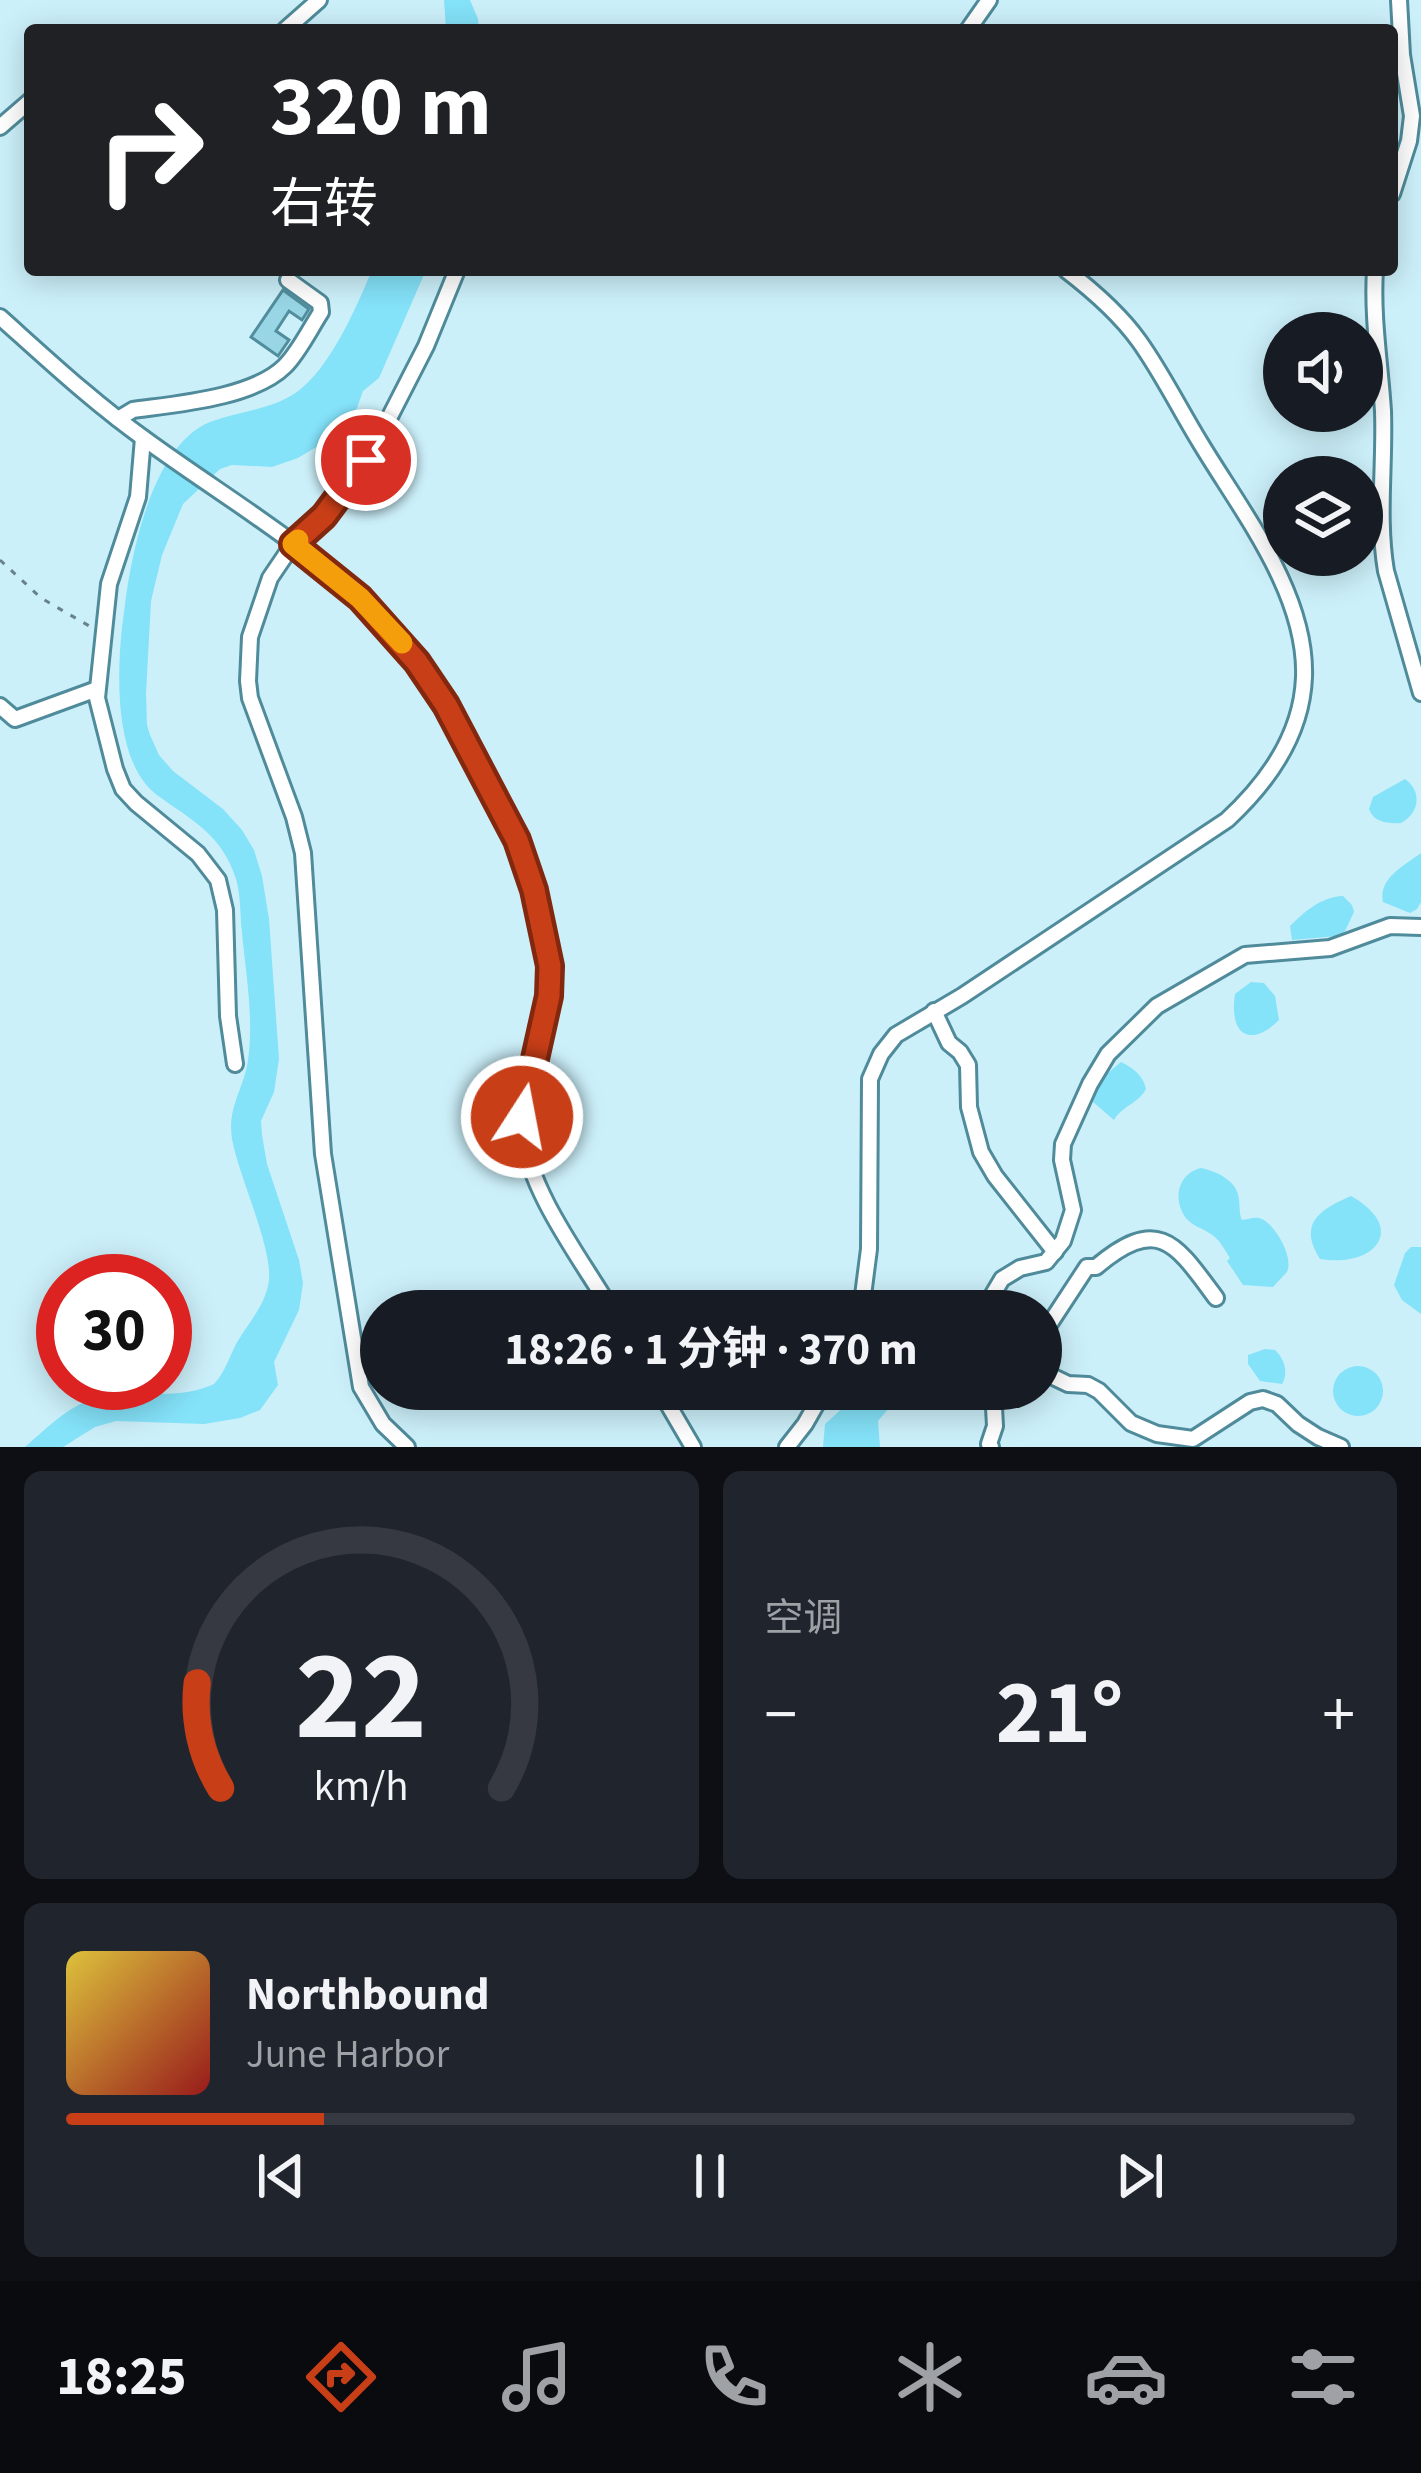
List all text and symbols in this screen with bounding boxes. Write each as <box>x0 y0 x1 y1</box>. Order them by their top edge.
text: 320 m <box>270 48 492 168</box>
icon: right <box>72 72 228 228</box>
text: 右转 <box>270 167 378 244</box>
map controls <box>1263 312 1383 576</box>
button: sound <box>1263 312 1383 432</box>
pin <box>315 409 417 511</box>
icon: arrive <box>333 427 399 493</box>
button: layers <box>1263 456 1383 576</box>
position arrow <box>459 1054 585 1180</box>
speed limit sign: 30 <box>36 1254 192 1410</box>
text: 18:26 · 1 分钟 · 370 m <box>504 1318 918 1382</box>
text: 空调 <box>765 1591 843 1647</box>
text: 22 <box>295 1609 427 1787</box>
text: 21° <box>996 1650 1124 1778</box>
text: − <box>765 1668 797 1762</box>
text: + <box>1322 1668 1355 1762</box>
text: km/h <box>314 1756 409 1817</box>
text: Northbound <box>246 1963 490 2027</box>
text: June Harbor <box>246 2027 449 2083</box>
icon: previous <box>248 2143 314 2209</box>
icon: pause <box>677 2143 743 2209</box>
icon: next <box>1107 2143 1173 2209</box>
icon: directions <box>299 2335 383 2419</box>
icon: music <box>495 2335 579 2419</box>
icon: phone <box>692 2335 776 2419</box>
icon: climate <box>888 2335 972 2419</box>
icon: car <box>1084 2335 1168 2419</box>
icon: filters <box>1281 2335 1365 2419</box>
text: 18:25 <box>56 2339 186 2416</box>

